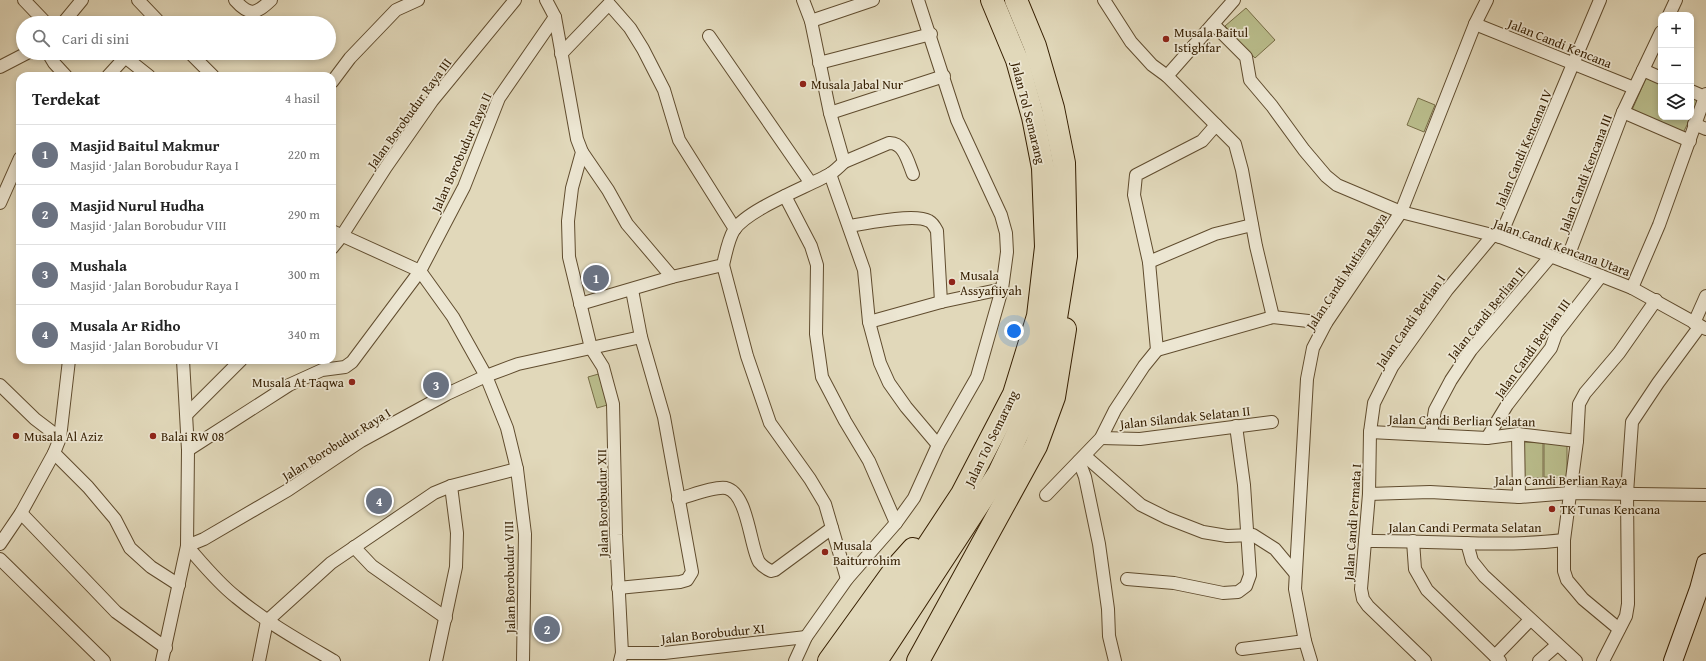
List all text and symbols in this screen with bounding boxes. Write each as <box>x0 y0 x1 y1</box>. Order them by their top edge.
map controls <box>1658 12 1694 120</box>
button: + <box>1658 12 1694 48</box>
street label: Jalan Candi Kencana <box>1503 13 1615 73</box>
search box <box>16 16 336 60</box>
place label: Musala Baitul Istighfar <box>1174 23 1248 57</box>
icon: search <box>30 27 52 49</box>
text: Cari di sini <box>62 28 129 49</box>
marker: Musala Baitul Istighfar <box>1161 34 1171 44</box>
button: − <box>1658 48 1694 84</box>
street label: Jalan Borobudur Raya III <box>361 54 456 174</box>
street label: Jalan Tol Semarang <box>1006 58 1050 167</box>
place label: Musala Jabal Nur <box>811 75 904 94</box>
marker: Musala Jabal Nur <box>798 79 808 89</box>
button: layers <box>1658 84 1694 120</box>
text: Terdekat <box>32 86 100 111</box>
street label: Jalan Candi Kencana IV <box>1489 86 1557 212</box>
text: 4 hasil <box>285 89 320 108</box>
street label: Jalan Borobudur Raya II <box>426 89 496 217</box>
street label: Jalan Candi Kencana III <box>1553 111 1617 237</box>
text: Masjid Baitul Makmur <box>70 135 219 156</box>
text: 1 <box>42 145 48 164</box>
text: 220 m <box>288 145 320 164</box>
text: Masjid · Jalan Borobudur Raya I <box>70 156 239 175</box>
text: Masjid Nurul Hudha <box>70 195 204 216</box>
text: 2 <box>42 205 48 224</box>
text: 290 m <box>288 205 320 224</box>
street label: Jalan Candi Mutiara Raya <box>1300 208 1392 335</box>
street label: Jalan Candi Kencana Utara <box>1489 213 1634 281</box>
text: Masjid · Jalan Borobudur VIII <box>70 216 226 235</box>
text: Mushala <box>70 255 127 276</box>
pin: 1 <box>583 263 609 293</box>
street label: Jalan Candi Berlian II <box>1442 263 1530 365</box>
text: 3 <box>42 265 48 284</box>
text: 300 m <box>288 265 320 284</box>
place label: Musala Assyafiiyah <box>960 266 1023 300</box>
street label: Jalan Candi Berlian I <box>1370 271 1450 374</box>
text: Masjid · Jalan Borobudur Raya I <box>70 276 239 295</box>
marker: Musala Assyafiiyah <box>947 277 957 287</box>
street label: Jalan Candi Berlian III <box>1489 295 1575 403</box>
text: Musala Ar Ridho <box>70 315 180 336</box>
your location <box>1004 321 1024 341</box>
text: 4 <box>42 325 48 344</box>
text: 340 m <box>288 325 320 344</box>
text: Masjid · Jalan Borobudur VI <box>70 336 218 355</box>
pin: 3 <box>423 370 449 400</box>
place label: Musala At Taqwa <box>252 373 345 392</box>
marker: Musala At Taqwa <box>347 377 357 387</box>
street label: Jalan Tol Semarang <box>959 387 1023 491</box>
street label: Jalan Silandak Selatan II <box>1117 401 1251 434</box>
street label: Jalan Borobudur Raya I <box>277 403 394 487</box>
street label: Jalan Candi Berlian Selatan <box>1386 410 1536 431</box>
place label: Musala Al Aziz <box>24 427 103 446</box>
place label: Balai RW 08 <box>161 427 224 446</box>
marker: Musala Al Aziz <box>11 431 21 441</box>
marker: Balai RW 08 <box>148 431 158 441</box>
street label: Jalan Borobudur XII <box>592 449 613 559</box>
street label: Jalan Candi Permata I <box>1339 463 1366 583</box>
street label: Jalan Candi Berlian Raya <box>1493 471 1628 490</box>
pin: 4 <box>366 486 392 516</box>
place label: TK Tunas Kencana <box>1560 500 1661 519</box>
marker: TK Tunas Kencana <box>1547 504 1557 514</box>
street label: Jalan Candi Permata Selatan <box>1386 518 1542 537</box>
street label: Jalan Borobudur VIII <box>499 521 520 635</box>
place label: Musala Baiturrohim <box>833 536 901 570</box>
marker: Musala Baiturrohim <box>820 547 830 557</box>
pin: 2 <box>534 614 560 644</box>
street label: Jalan Borobudur XI <box>658 619 766 649</box>

